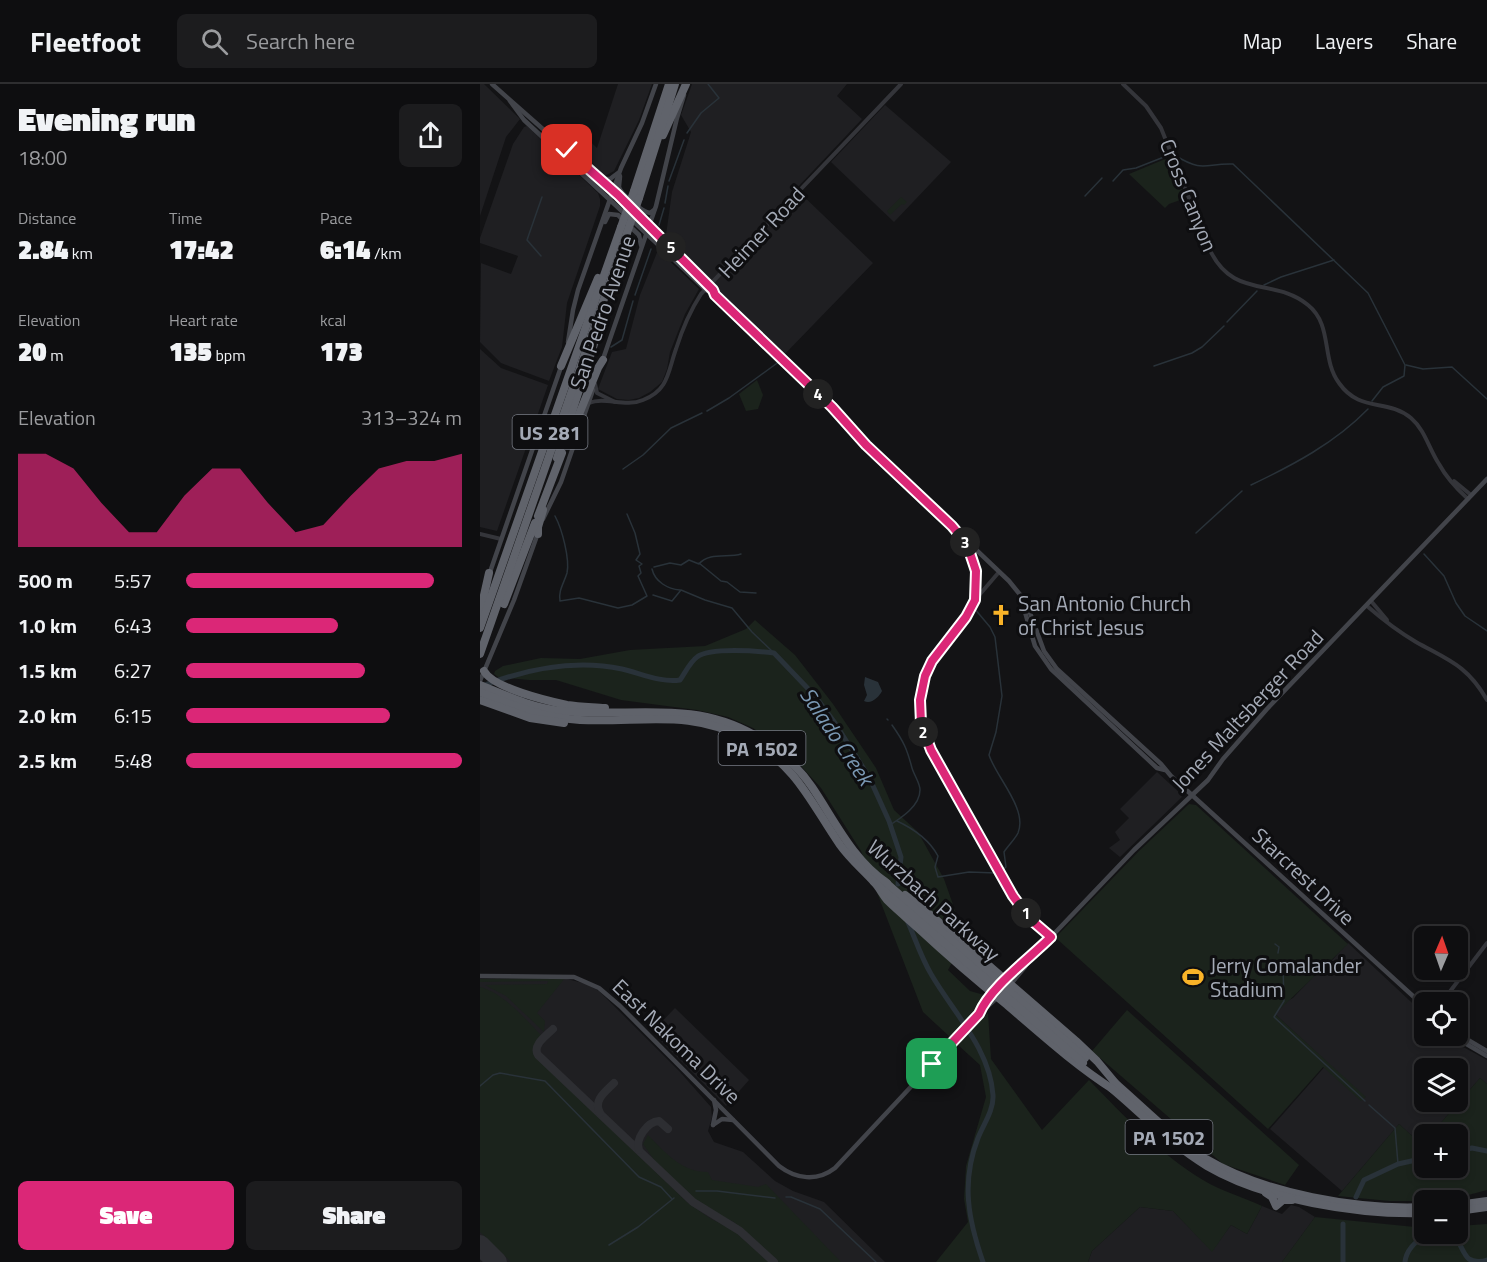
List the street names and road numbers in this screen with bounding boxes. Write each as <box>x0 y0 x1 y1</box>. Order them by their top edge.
street label: Cross Canyon <box>1152 134 1226 256</box>
street label: Heimer Road <box>710 179 812 285</box>
street label: San Pedro Avenue <box>561 231 643 393</box>
road number: US 281 <box>512 415 587 449</box>
street label: Jones Maltsberger Road <box>1163 622 1331 798</box>
road number: PA 1502 <box>718 731 806 765</box>
street label: Starcrest Drive <box>1245 820 1363 932</box>
street label: Wurzbach Parkway <box>860 831 1008 969</box>
street label: East Nakoma Drive <box>605 971 749 1111</box>
road number: PA 1502 <box>1126 1120 1212 1154</box>

